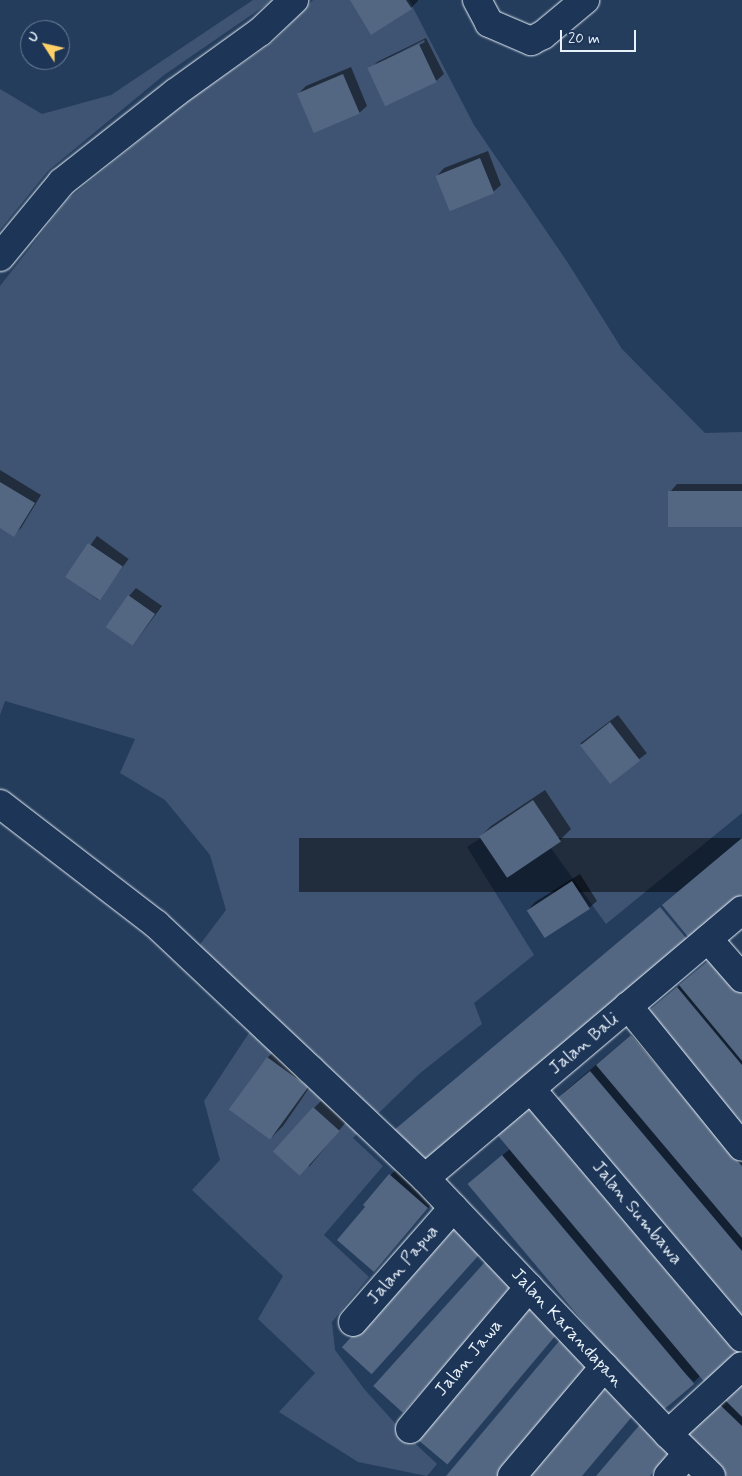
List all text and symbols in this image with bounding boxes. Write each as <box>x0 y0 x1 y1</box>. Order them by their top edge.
north arrow <box>20 20 70 70</box>
scale bar <box>562 20 638 52</box>
text: U <box>24 28 44 46</box>
text: 20 m <box>568 29 600 49</box>
street label: Jalan Bali <box>545 1009 623 1079</box>
street label: Jalan Sumbawa <box>587 1157 687 1269</box>
street label: Jalan Papua <box>363 1222 443 1308</box>
street label: Jalan Karandapan <box>507 1264 627 1392</box>
street label: Jalan Jawa <box>431 1316 507 1400</box>

